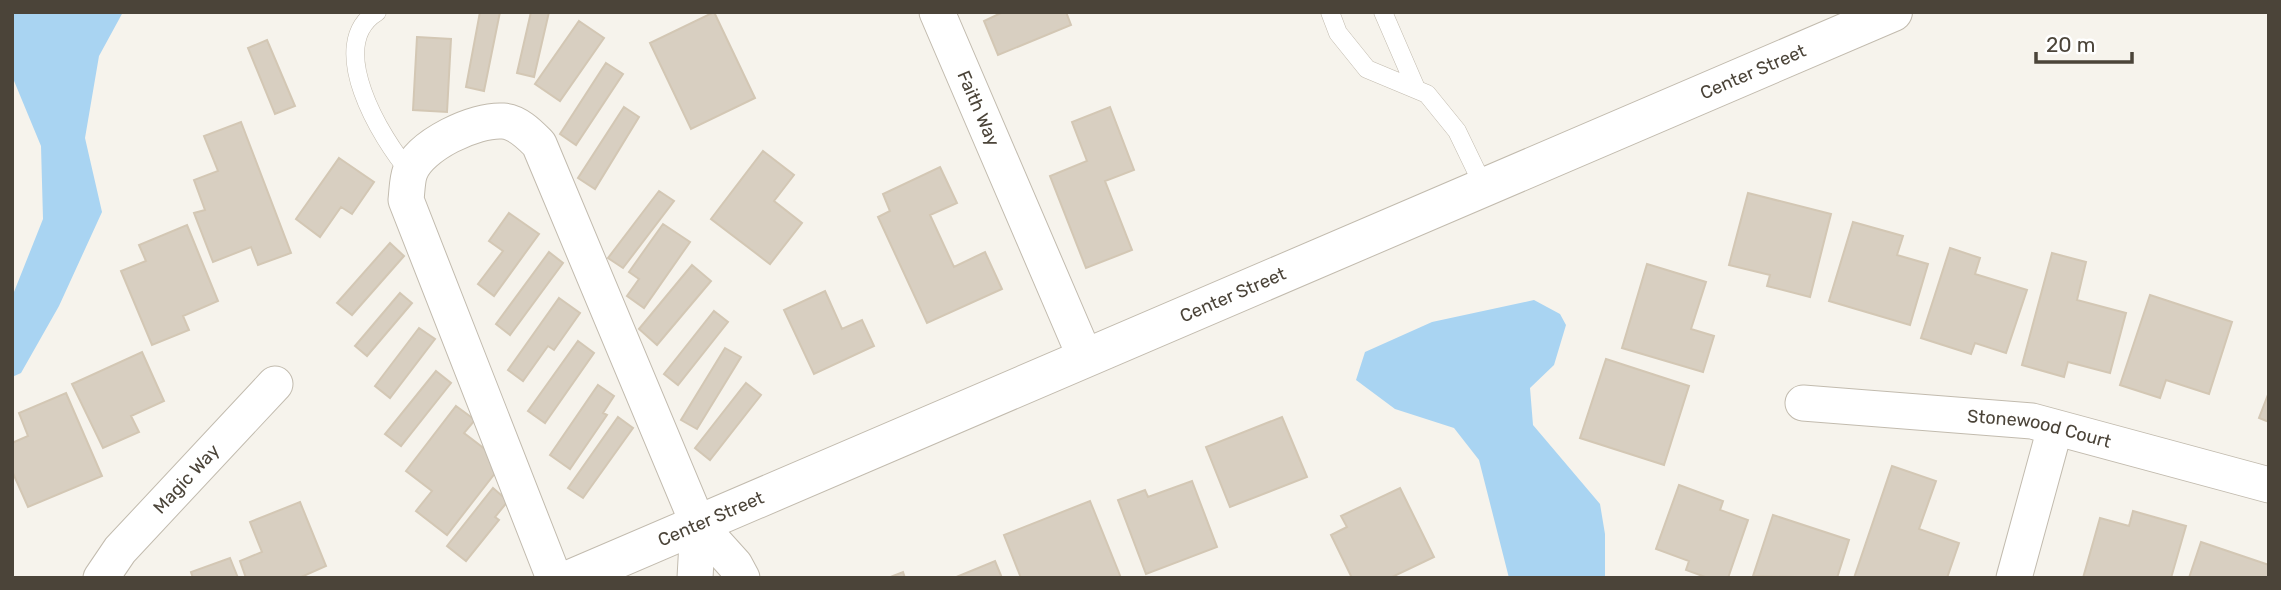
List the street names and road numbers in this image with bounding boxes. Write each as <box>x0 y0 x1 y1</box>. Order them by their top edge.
street label: Center Street <box>1697 40 1809 104</box>
street label: Faith Way <box>952 67 1004 150</box>
street label: Center Street <box>1177 263 1289 327</box>
street label: Stonewood Court <box>1966 405 2114 453</box>
street label: Magic Way <box>149 440 224 518</box>
street label: Center Street <box>655 487 767 551</box>

